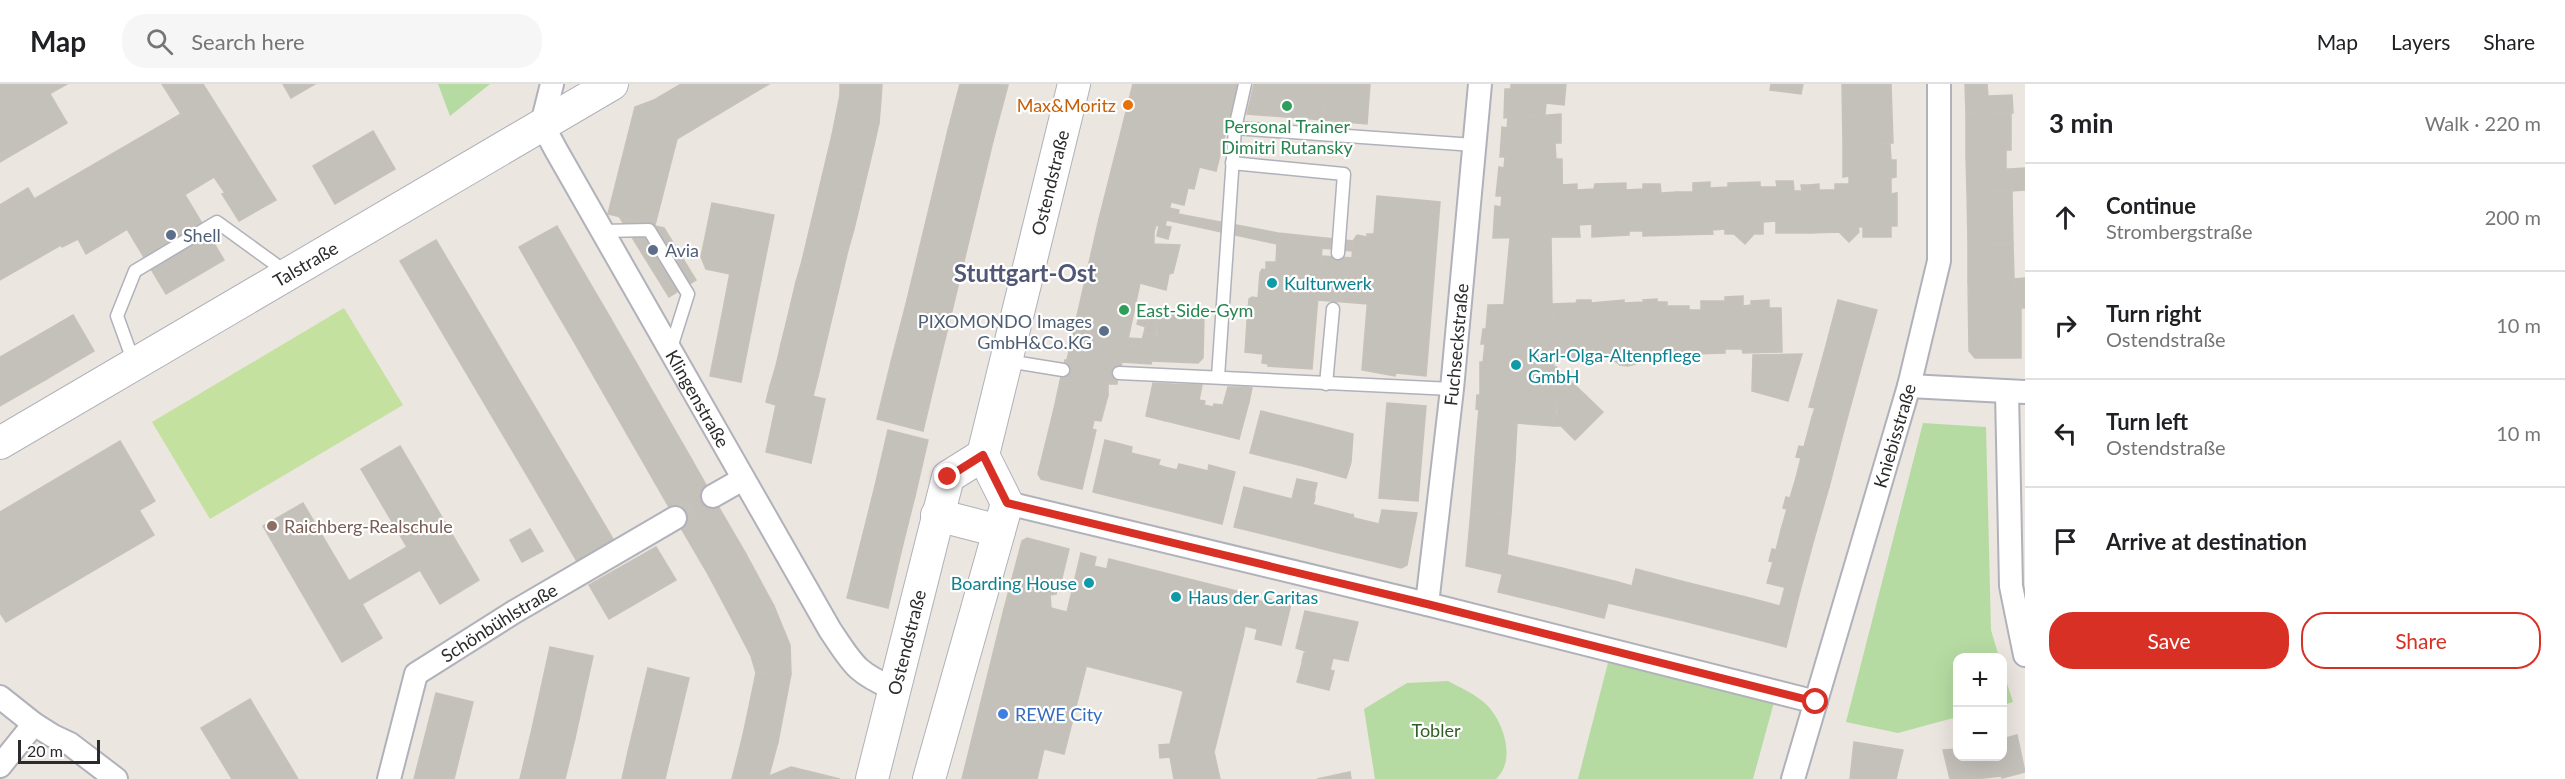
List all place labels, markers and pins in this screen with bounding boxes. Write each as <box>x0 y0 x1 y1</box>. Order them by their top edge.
place label: Max&Moritz <box>1017 94 1116 116</box>
marker: Max&Moritz <box>1121 98 1135 112</box>
marker: Personal Trainer Dimitri Rutansky <box>1280 99 1294 113</box>
place label: Personal Trainer Dimitri Rutansky <box>1221 115 1353 158</box>
place label: Shell <box>183 224 221 246</box>
marker: Shell <box>164 228 178 242</box>
place label: Avia <box>665 239 699 261</box>
marker: Avia <box>646 243 660 257</box>
place label: Kulturwerk <box>1284 272 1373 294</box>
marker: Kulturwerk <box>1265 276 1279 290</box>
place label: East-Side-Gym <box>1136 299 1253 321</box>
marker: East-Side-Gym <box>1117 303 1131 317</box>
place label: PIXOMONDO Images GmbH&Co.KG <box>918 310 1092 353</box>
marker: PIXOMONDO Images GmbH&Co.KG <box>1097 324 1111 338</box>
place label: Karl-Olga-Altenpflege GmbH <box>1528 344 1701 387</box>
marker: Karl-Olga-Altenpflege GmbH <box>1509 358 1523 372</box>
place label: Raichberg-Realschule <box>284 515 453 537</box>
marker: Raichberg-Realschule <box>265 519 279 533</box>
place label: Boarding House <box>951 572 1077 594</box>
marker: Boarding House <box>1082 576 1096 590</box>
place label: Haus der Caritas <box>1188 586 1318 608</box>
marker: Haus der Caritas <box>1169 590 1183 604</box>
place label: REWE City <box>1015 703 1103 725</box>
marker: REWE City <box>996 707 1010 721</box>

